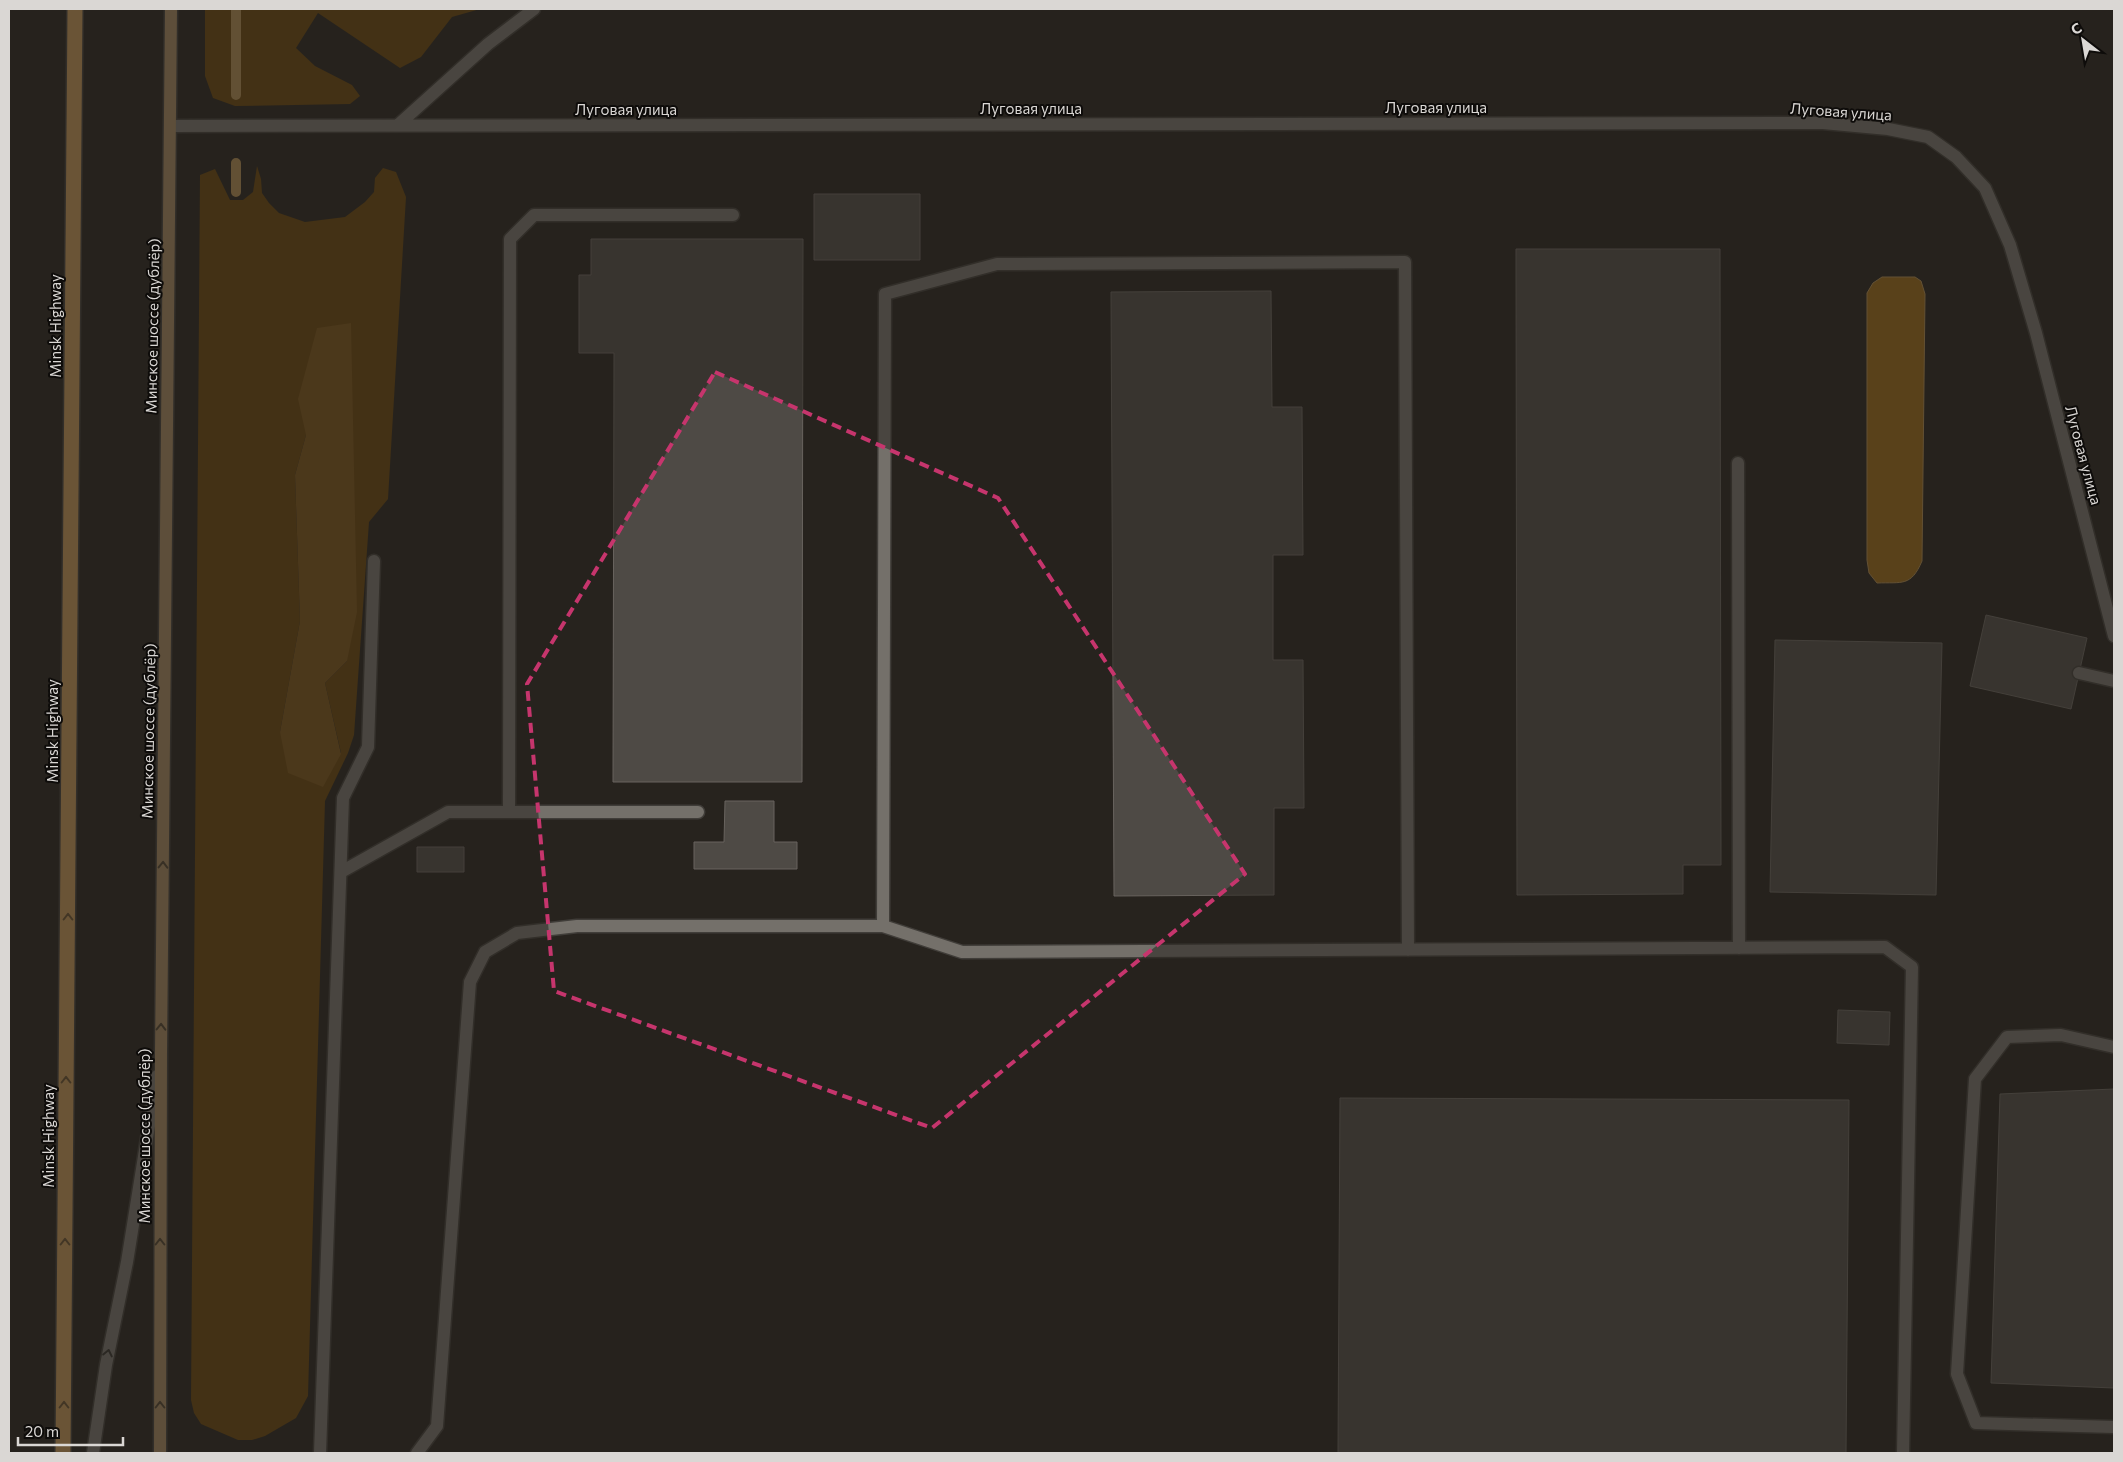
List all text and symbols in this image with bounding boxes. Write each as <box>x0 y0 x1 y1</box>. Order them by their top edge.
north arrow <box>2058 15 2108 65</box>
text: С <box>2068 19 2085 38</box>
street label: Луговая улица <box>1385 98 1487 116</box>
street label: Луговая улица <box>1789 98 1893 124</box>
street label: Луговая улица <box>980 99 1082 117</box>
street label: Луговая улица <box>575 100 677 118</box>
street label: Минское шоссе (дублёр) <box>141 238 163 414</box>
street label: Minsk Highway <box>46 274 64 378</box>
street label: Луговая улица <box>2062 403 2106 507</box>
street label: Минское шоссе (дублёр) <box>137 643 159 819</box>
street label: Minsk Highway <box>43 679 61 783</box>
one-way arrow <box>158 860 168 868</box>
one-way arrow <box>63 913 73 920</box>
one-way arrow <box>156 1023 166 1030</box>
street label: Минское шоссе (дублёр) <box>135 1048 153 1224</box>
one-way arrow <box>61 1075 72 1083</box>
street label: Minsk Highway <box>39 1084 57 1188</box>
one-way arrow <box>60 1238 70 1246</box>
one-way arrow <box>155 1238 165 1246</box>
one-way arrow <box>102 1349 113 1358</box>
one-way arrow <box>59 1400 69 1408</box>
one-way arrow <box>155 1400 165 1408</box>
scale bar <box>18 1414 122 1446</box>
text: 20 m <box>25 1422 59 1440</box>

